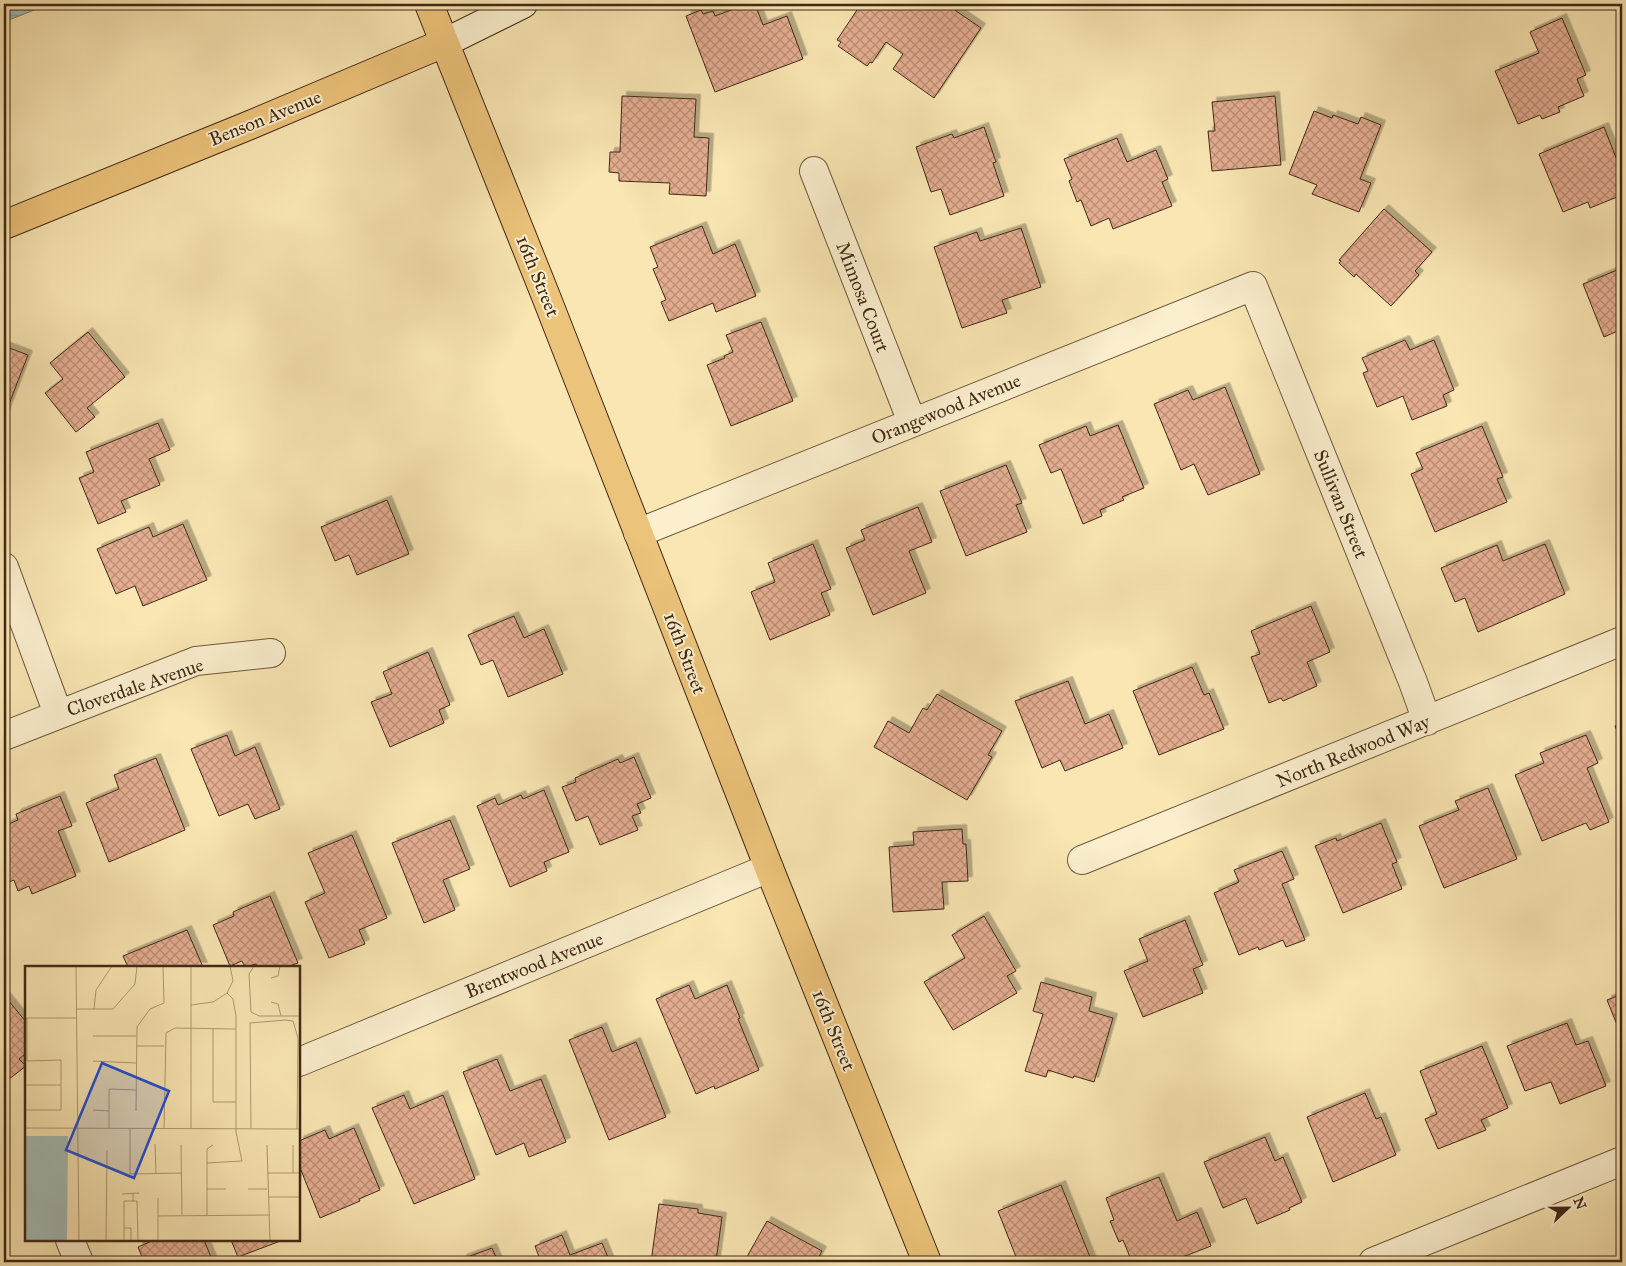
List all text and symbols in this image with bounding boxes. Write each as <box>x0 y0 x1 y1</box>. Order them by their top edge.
street label: Benson Avenue <box>206 85 324 151</box>
street label: 16th Street <box>511 232 565 320</box>
street label: Mimosa Court <box>831 239 895 356</box>
street label: Orangewood Avenue <box>868 369 1025 450</box>
street label: Sullivan Street <box>1309 446 1373 562</box>
street label: 16th Street <box>659 609 711 697</box>
street label: Cloverdale Avenue <box>64 653 206 721</box>
street label: North Redwood Way <box>1273 709 1434 792</box>
street label: Brentwood Avenue <box>462 927 606 1003</box>
inset map <box>25 966 300 1241</box>
street label: 16th Street <box>807 986 861 1074</box>
north arrow <box>1544 1184 1594 1234</box>
text: N <box>1569 1195 1590 1212</box>

